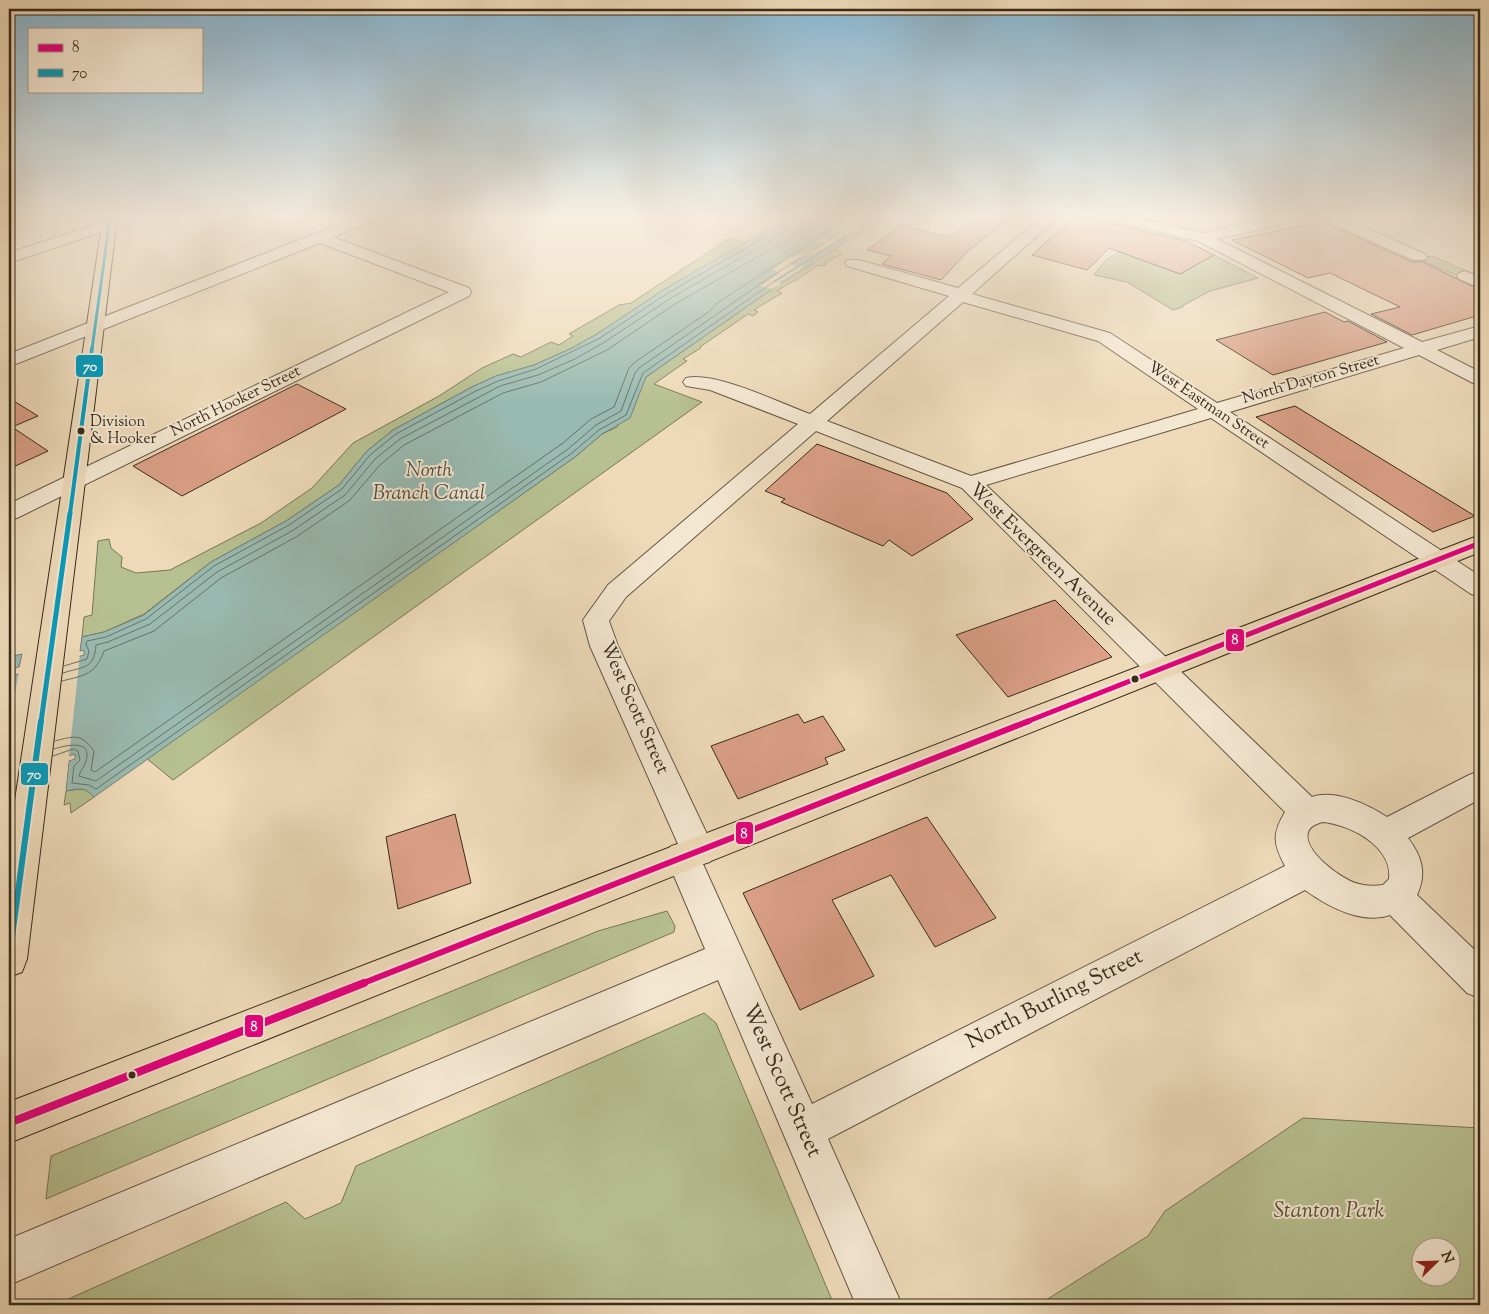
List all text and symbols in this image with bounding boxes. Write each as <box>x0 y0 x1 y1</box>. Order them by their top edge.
legend <box>28 28 202 92</box>
text: 8 <box>72 38 80 59</box>
text: 70 <box>72 64 87 85</box>
street label: North Dayton Street <box>1240 349 1383 411</box>
line badge: 70 <box>75 354 104 378</box>
street label: West Eastman Street <box>1143 357 1274 456</box>
text: 70 <box>83 358 98 378</box>
street label: North Hooker Street <box>167 360 305 444</box>
place label: Division & Hooker <box>90 412 156 450</box>
marker: Division & Hooker <box>76 426 86 436</box>
water label: North Branch Canal <box>373 457 485 509</box>
street label: West Evergreen Avenue <box>962 477 1122 633</box>
line badge: 8 <box>1225 628 1245 652</box>
text: 8 <box>1232 631 1239 651</box>
street label: West Scott Street <box>593 637 675 779</box>
unlabelled marker <box>1130 674 1140 684</box>
line badge: 70 <box>20 762 49 786</box>
text: 70 <box>27 766 42 786</box>
line badge: 8 <box>735 821 754 845</box>
text: 8 <box>741 825 748 845</box>
street label: North Burling Street <box>961 941 1149 1058</box>
street label: West Scott Street <box>733 999 829 1163</box>
line badge: 8 <box>244 1014 264 1038</box>
text: 8 <box>251 1018 258 1038</box>
unlabelled marker <box>127 1070 137 1080</box>
park label: Stanton Park <box>1273 1196 1385 1228</box>
north arrow <box>1412 1236 1462 1286</box>
text: N <box>1435 1249 1458 1267</box>

